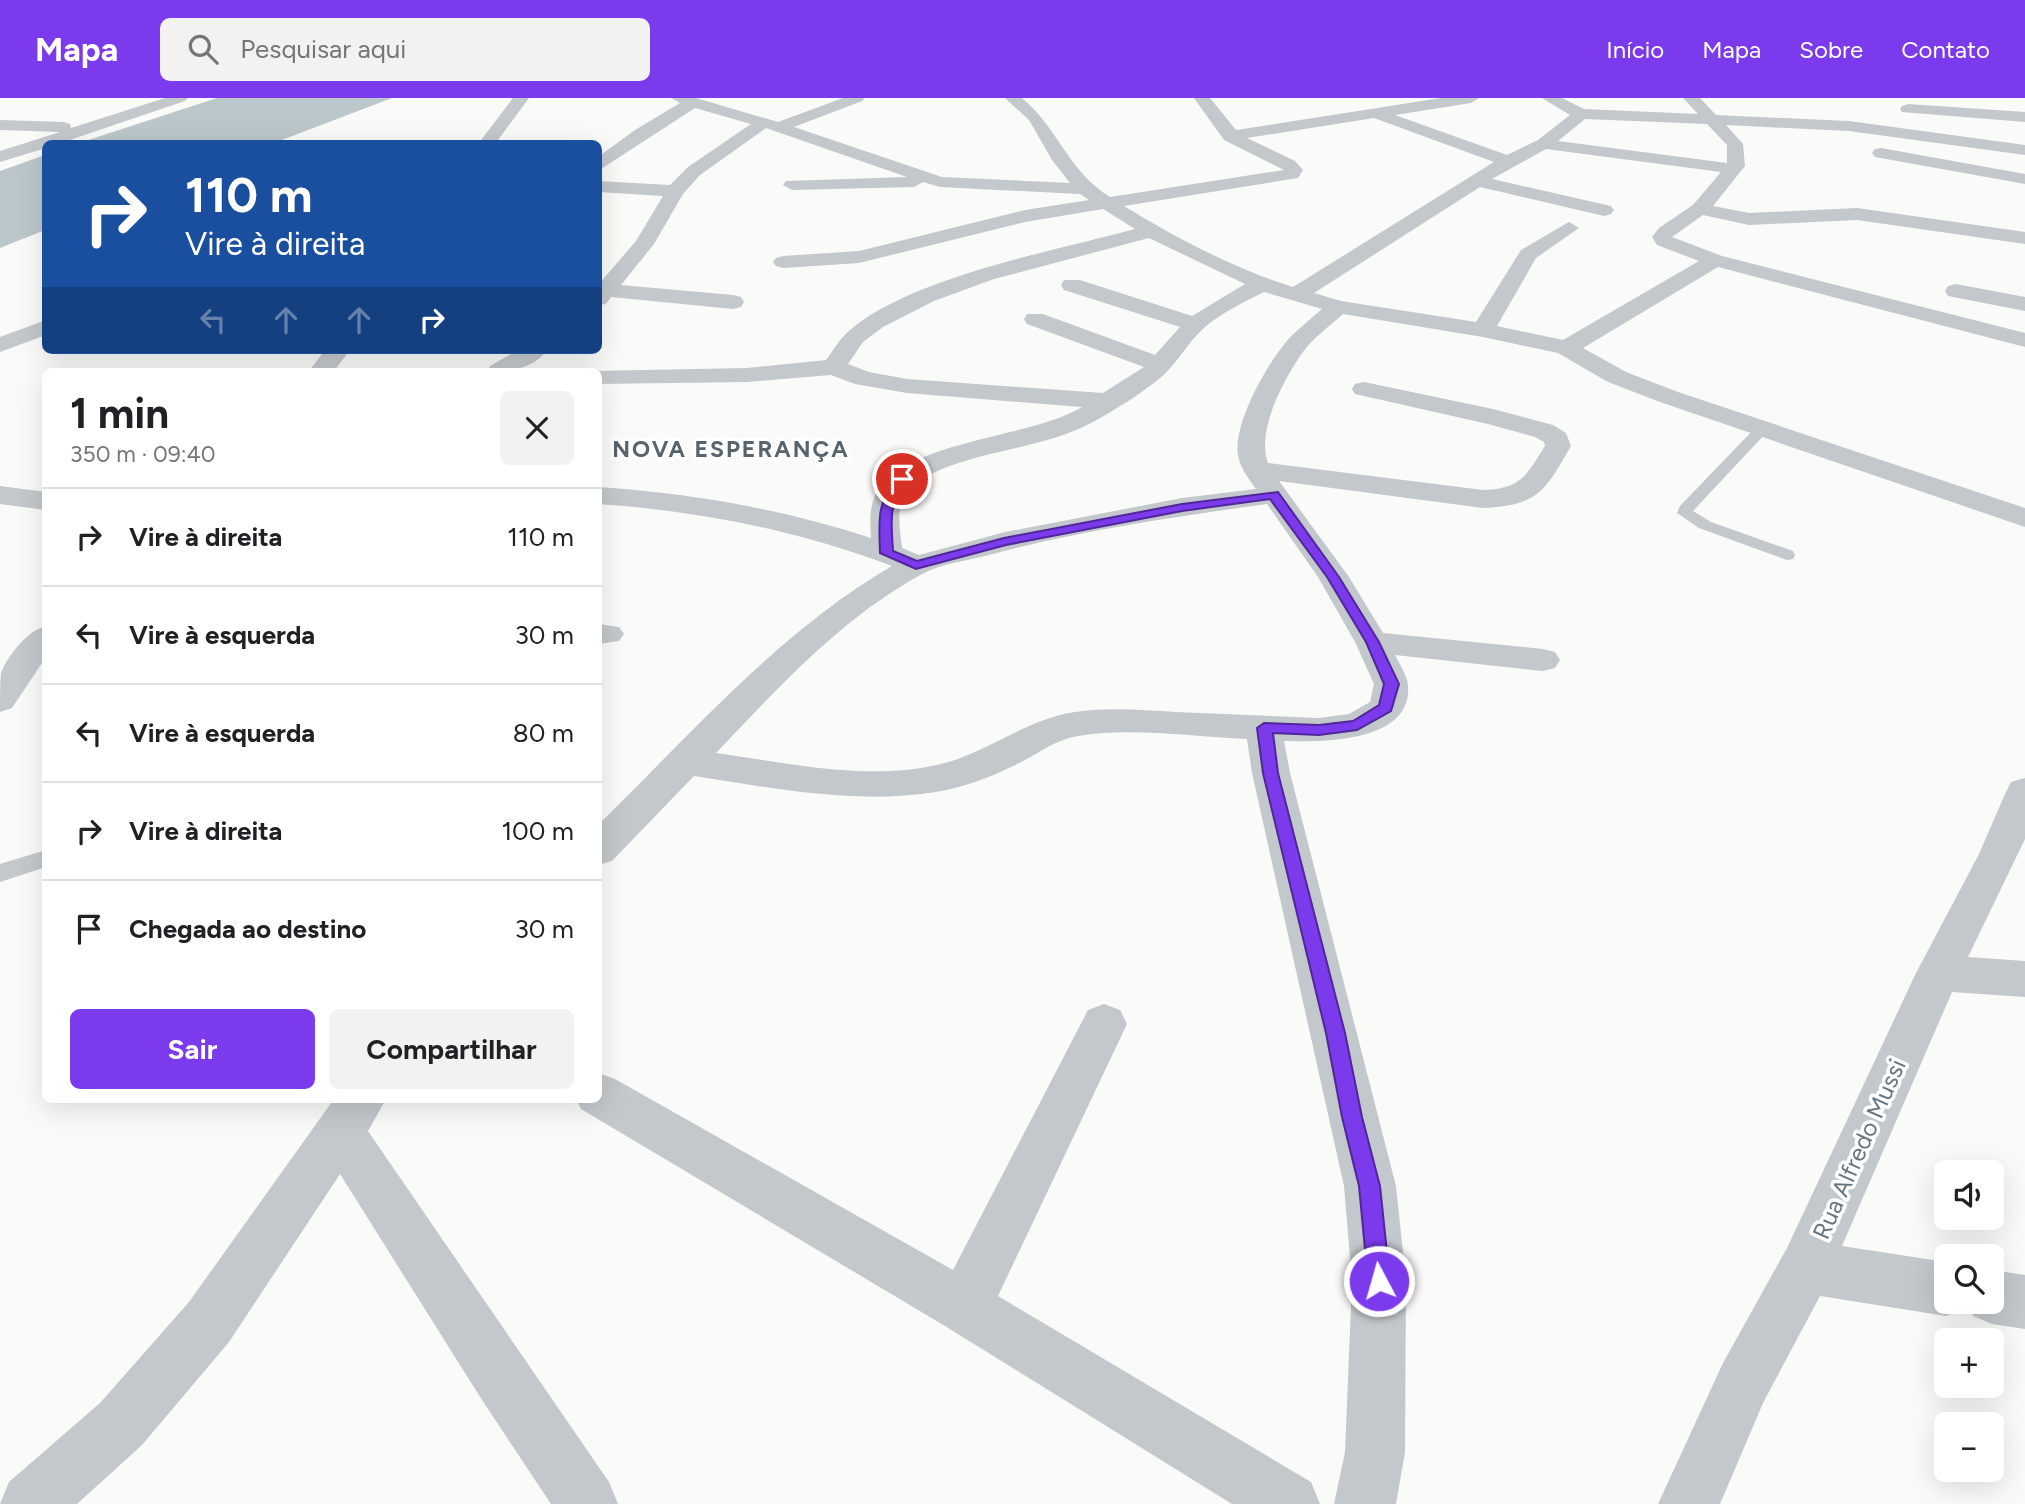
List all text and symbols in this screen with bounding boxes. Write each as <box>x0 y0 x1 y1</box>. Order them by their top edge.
search box <box>160 18 650 81</box>
text: Mapa <box>35 30 118 69</box>
icon: search <box>184 30 222 68</box>
text: Pesquisar aqui <box>240 33 406 65</box>
text: Início <box>1606 35 1664 64</box>
text: Mapa <box>1702 35 1761 64</box>
text: Sobre <box>1799 35 1863 64</box>
text: Contato <box>1901 35 1990 64</box>
text: 110 m <box>185 165 313 224</box>
icon: right <box>70 168 161 259</box>
text: Vire à direita <box>185 225 365 263</box>
icon: left <box>194 301 232 339</box>
icon: ahead <box>267 301 305 339</box>
icon: ahead <box>340 301 378 339</box>
icon: right <box>413 301 451 339</box>
text: 1 min <box>70 388 169 439</box>
button: close <box>500 391 574 465</box>
district label: NOVA ESPERANÇA <box>612 435 850 463</box>
text: 350 m · 09:40 <box>70 440 216 468</box>
pin <box>872 449 932 509</box>
icon: arrive <box>883 460 921 498</box>
icon: right <box>70 518 108 556</box>
text: Vire à direita <box>129 521 282 553</box>
text: 110 m <box>507 521 574 553</box>
icon: left <box>70 616 108 654</box>
text: Vire à esquerda <box>129 619 315 651</box>
text: 30 m <box>515 619 574 651</box>
icon: left <box>70 714 108 752</box>
text: Vire à esquerda <box>129 717 315 749</box>
text: 80 m <box>513 717 574 749</box>
icon: right <box>70 812 108 850</box>
text: Vire à direita <box>129 815 282 847</box>
text: 100 m <box>501 815 574 847</box>
icon: arrive <box>70 910 108 948</box>
text: Chegada ao destino <box>129 913 366 945</box>
text: 30 m <box>515 913 574 945</box>
button: Sair <box>70 1009 315 1089</box>
button: Compartilhar <box>329 1009 574 1089</box>
street label: Rua Alfredo Mussi <box>1806 1055 1912 1243</box>
map controls <box>1934 1160 2004 1482</box>
button: sound <box>1934 1160 2004 1230</box>
position arrow <box>1342 1244 1416 1318</box>
button: search <box>1934 1244 2004 1314</box>
button: + <box>1934 1328 2004 1398</box>
button: − <box>1934 1412 2004 1482</box>

